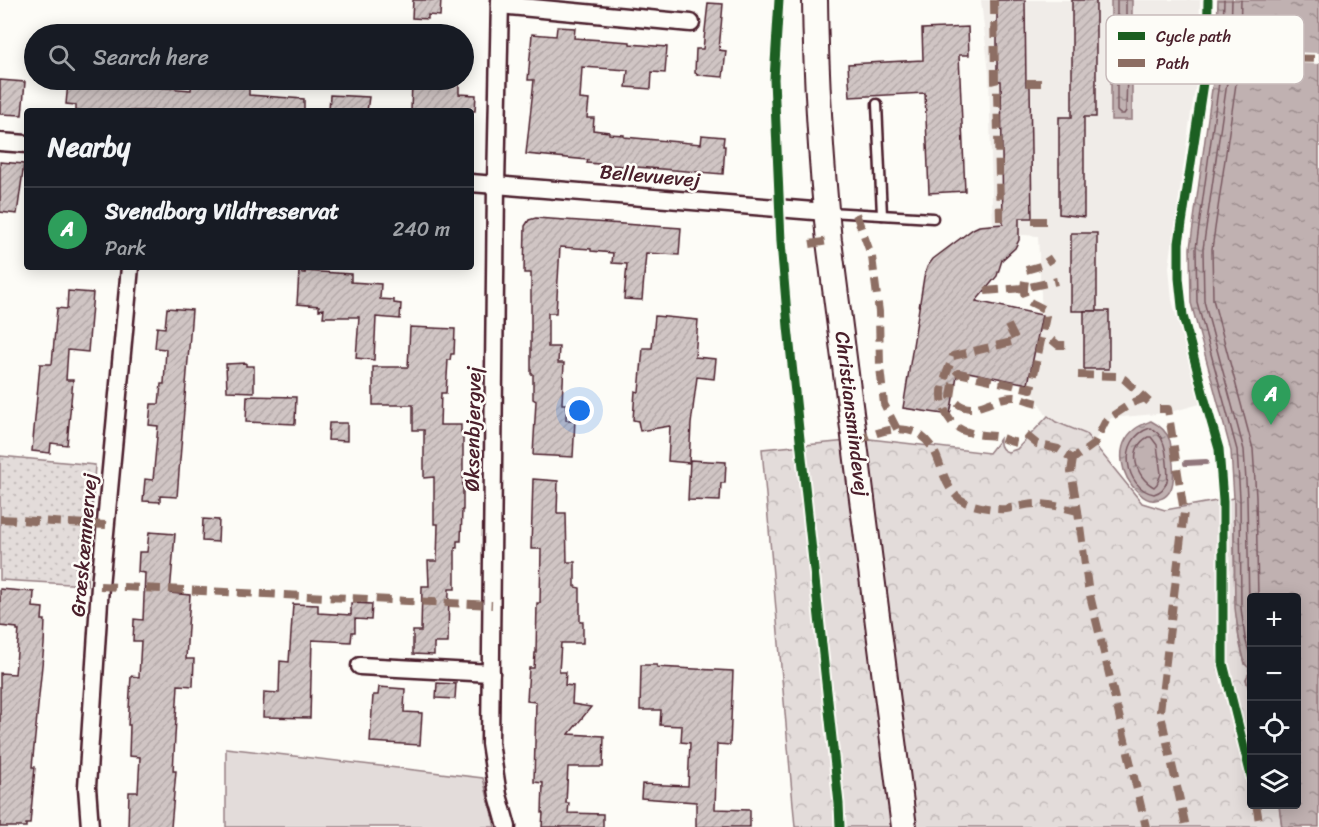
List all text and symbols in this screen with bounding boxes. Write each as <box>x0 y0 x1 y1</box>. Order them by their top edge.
legend <box>1106 15 1304 84</box>
text: Cycle path <box>1156 22 1231 51</box>
search box <box>24 24 474 90</box>
text: Search here <box>93 38 209 77</box>
icon: search <box>45 41 78 74</box>
text: Path <box>1156 49 1189 78</box>
text: Nearby <box>48 124 130 170</box>
street label: Bellevuevej <box>598 154 702 198</box>
text: Svendborg Vildtreservat <box>105 192 339 231</box>
text: A <box>61 212 74 247</box>
text: 240 m <box>393 212 450 247</box>
text: Park <box>105 231 146 266</box>
street label: Christiansmindevej <box>825 329 880 499</box>
street label: Øksenbjergvej <box>454 365 492 492</box>
pin: A <box>1252 376 1290 425</box>
your location <box>565 396 594 425</box>
street label: Græskæmnervej <box>60 471 108 618</box>
map controls <box>1247 593 1301 809</box>
button: + <box>1247 593 1301 647</box>
button: − <box>1247 647 1301 701</box>
button: locate <box>1247 701 1301 755</box>
button: layers <box>1247 755 1301 809</box>

